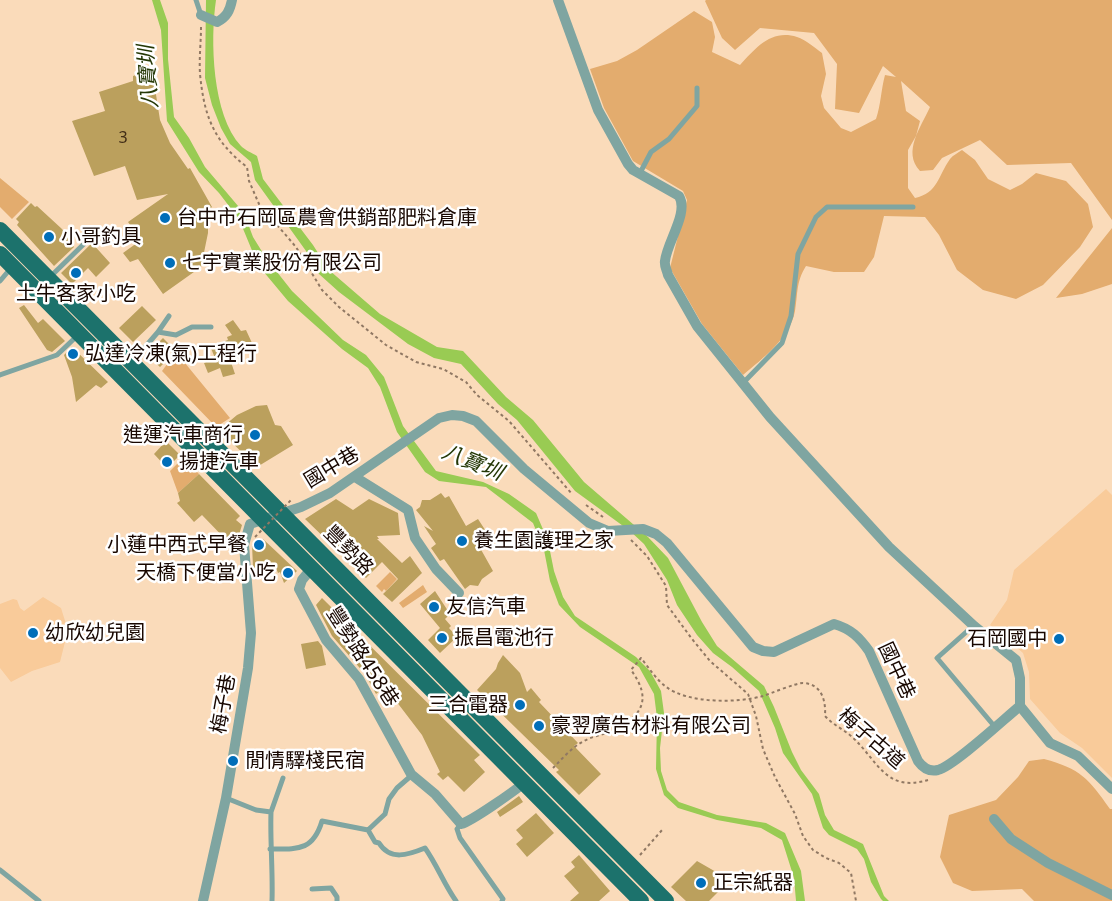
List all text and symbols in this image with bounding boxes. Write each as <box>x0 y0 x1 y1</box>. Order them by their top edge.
water label: 八寶圳 <box>134 45 164 109</box>
house number: 3 <box>118 128 128 148</box>
place label: 台中市石岡區農會供銷部肥料倉庫 <box>177 206 477 230</box>
marker: 台中市石岡區農會供銷部肥料倉庫 <box>158 211 172 225</box>
place label: 小哥釣具 <box>61 225 141 249</box>
marker: 小哥釣具 <box>42 230 56 244</box>
place label: 七宇實業股份有限公司 <box>182 251 382 275</box>
marker: 七宇實業股份有限公司 <box>163 256 177 270</box>
marker: 土牛客家小吃 <box>69 266 83 280</box>
place label: 土牛客家小吃 <box>16 282 136 306</box>
place label: 弘達冷凍(氣)工程行 <box>85 342 257 366</box>
marker: 弘達冷凍(氣)工程行 <box>66 347 80 361</box>
place label: 進運汽車商行 <box>123 423 243 447</box>
marker: 進運汽車商行 <box>248 428 262 442</box>
water label: 八寶圳 <box>438 440 506 486</box>
street label: 國中巷 <box>300 442 364 494</box>
place label: 揚捷汽車 <box>179 450 259 474</box>
marker: 揚捷汽車 <box>160 455 174 469</box>
street label: 豐勢路 <box>318 521 378 581</box>
place label: 養生園護理之家 <box>474 529 614 553</box>
place label: 小蓮中西式早餐 <box>107 533 247 557</box>
marker: 養生園護理之家 <box>455 534 469 548</box>
marker: 小蓮中西式早餐 <box>252 538 266 552</box>
place label: 天橋下便當小吃 <box>136 561 276 585</box>
marker: 天橋下便當小吃 <box>281 566 295 580</box>
place label: 友信汽車 <box>446 595 526 619</box>
marker: 友信汽車 <box>427 600 441 614</box>
street label: 豐勢路458巷 <box>321 603 403 711</box>
place label: 幼欣幼兒園 <box>45 621 145 645</box>
marker: 幼欣幼兒園 <box>26 626 40 640</box>
place label: 振昌電池行 <box>454 626 554 650</box>
place label: 石岡國中 <box>967 627 1047 651</box>
marker: 振昌電池行 <box>435 631 449 645</box>
marker: 石岡國中 <box>1052 632 1066 646</box>
street label: 國中巷 <box>872 639 920 703</box>
street label: 梅子巷 <box>207 672 241 736</box>
place label: 三合電器 <box>428 693 508 717</box>
marker: 三合電器 <box>513 698 527 712</box>
street label: 梅子古道 <box>833 704 909 774</box>
place label: 豪翌廣告材料有限公司 <box>551 714 751 738</box>
marker: 豪翌廣告材料有限公司 <box>532 719 546 733</box>
place label: 閒情驛棧民宿 <box>245 749 365 773</box>
marker: 閒情驛棧民宿 <box>226 754 240 768</box>
place label: 正宗紙器 <box>713 871 793 895</box>
marker: 正宗紙器 <box>694 876 708 890</box>

